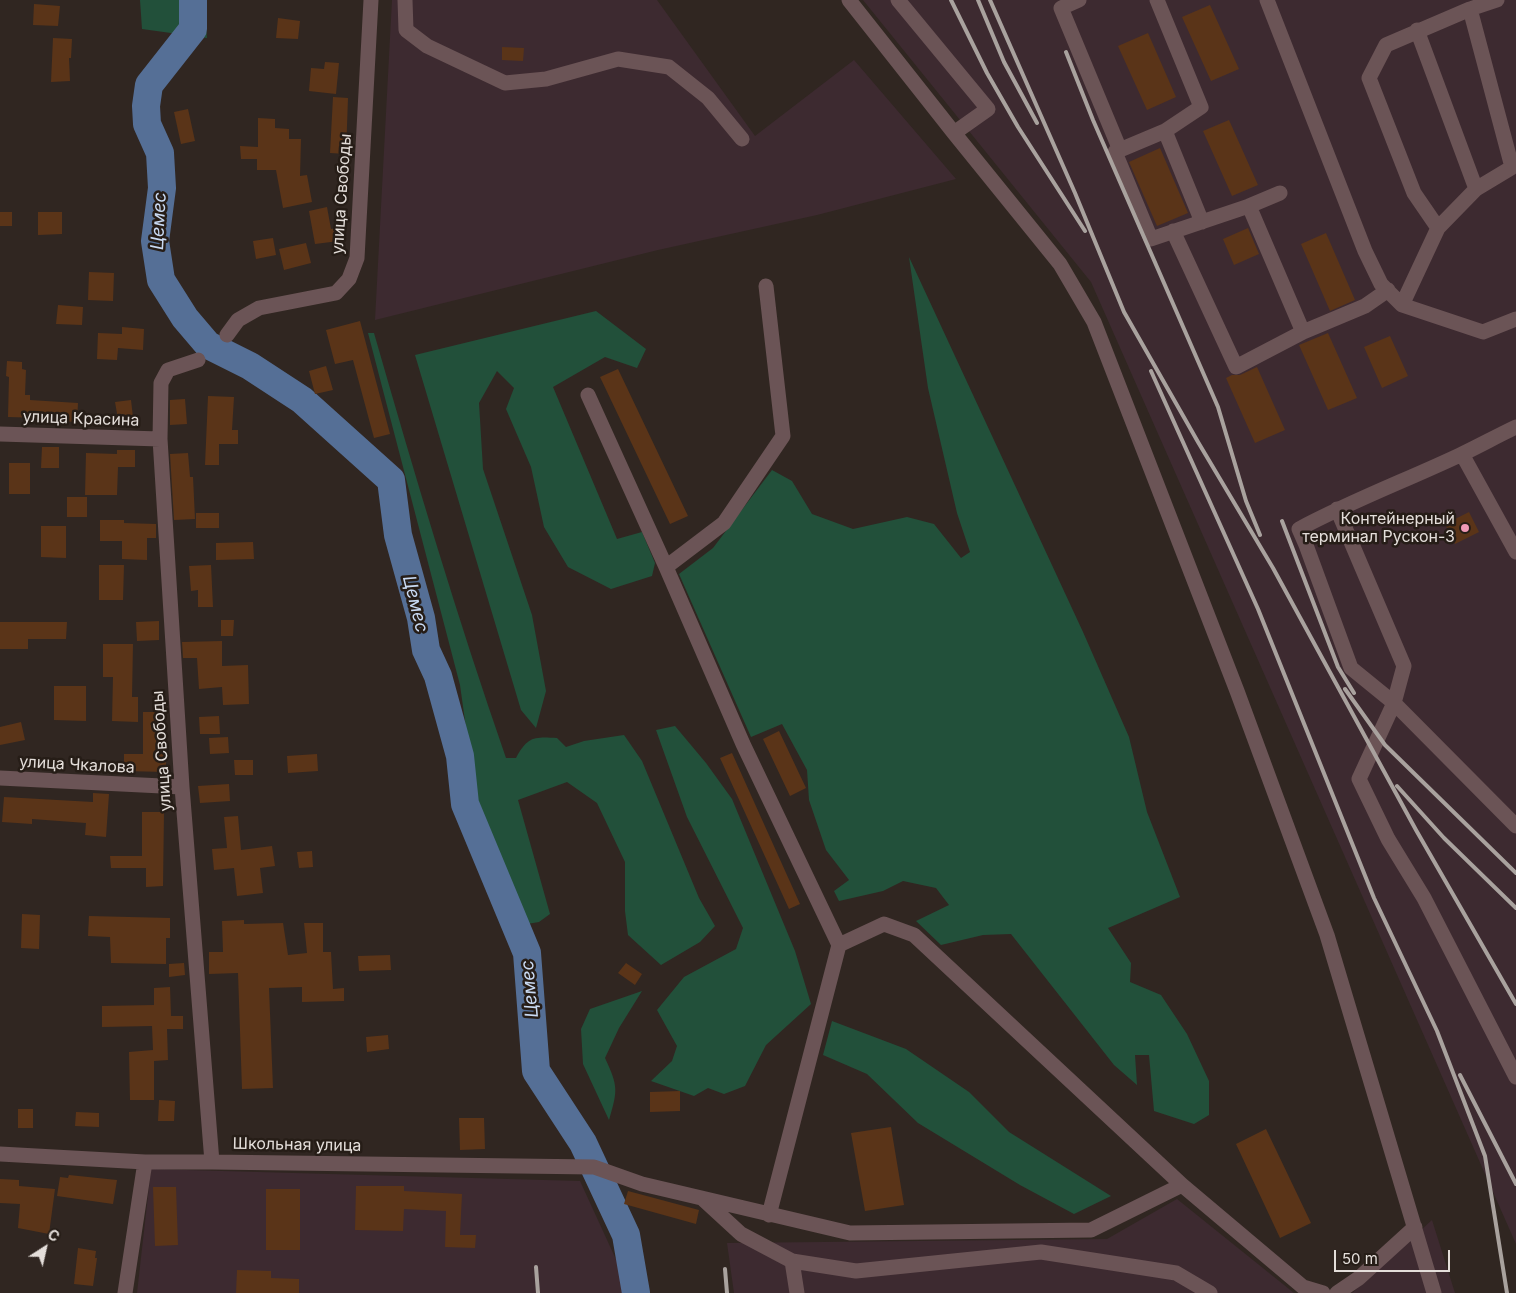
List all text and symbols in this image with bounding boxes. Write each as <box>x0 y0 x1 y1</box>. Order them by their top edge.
street label: улица Свободы <box>328 133 356 255</box>
water label: Цемес <box>147 192 171 250</box>
street label: улица Красина <box>22 407 140 431</box>
place label: Контейнерный терминал Рускон-3 <box>1302 509 1455 547</box>
marker: Контейнерный терминал Рускон-3 <box>1459 522 1471 534</box>
water label: Цемес <box>398 573 432 635</box>
street label: улица Свободы <box>148 690 176 812</box>
street label: улица Чкалова <box>19 752 135 778</box>
water label: Цемес <box>517 959 543 1019</box>
street label: Школьная улица <box>233 1134 361 1156</box>
north arrow <box>20 1223 70 1273</box>
text: С <box>45 1225 63 1245</box>
scale bar <box>1336 1240 1452 1272</box>
text: 50 m <box>1342 1249 1378 1268</box>

